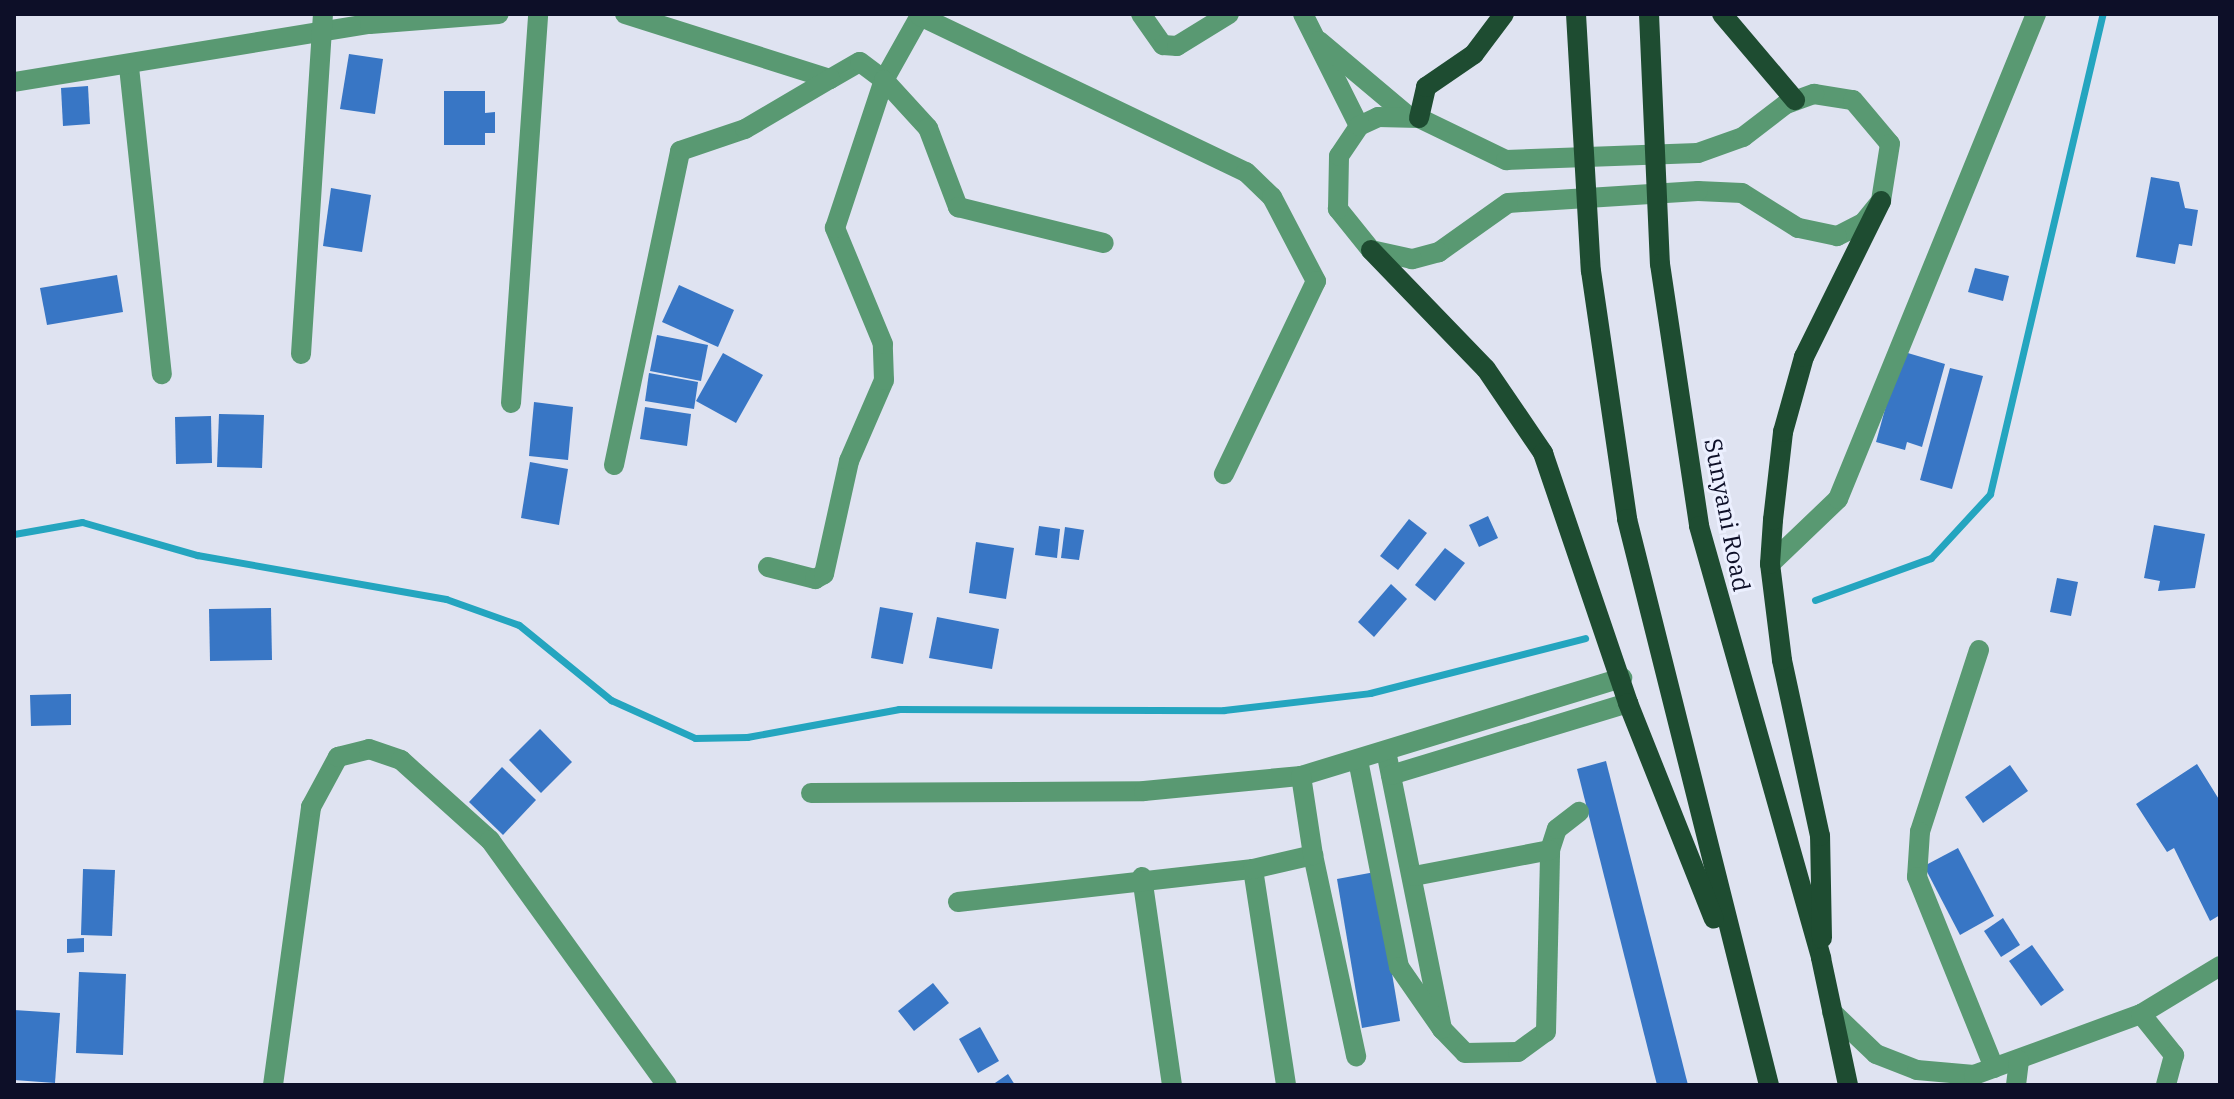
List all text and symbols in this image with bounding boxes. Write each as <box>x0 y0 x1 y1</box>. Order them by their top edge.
street label: Sunyani Road <box>1698 436 1756 594</box>

